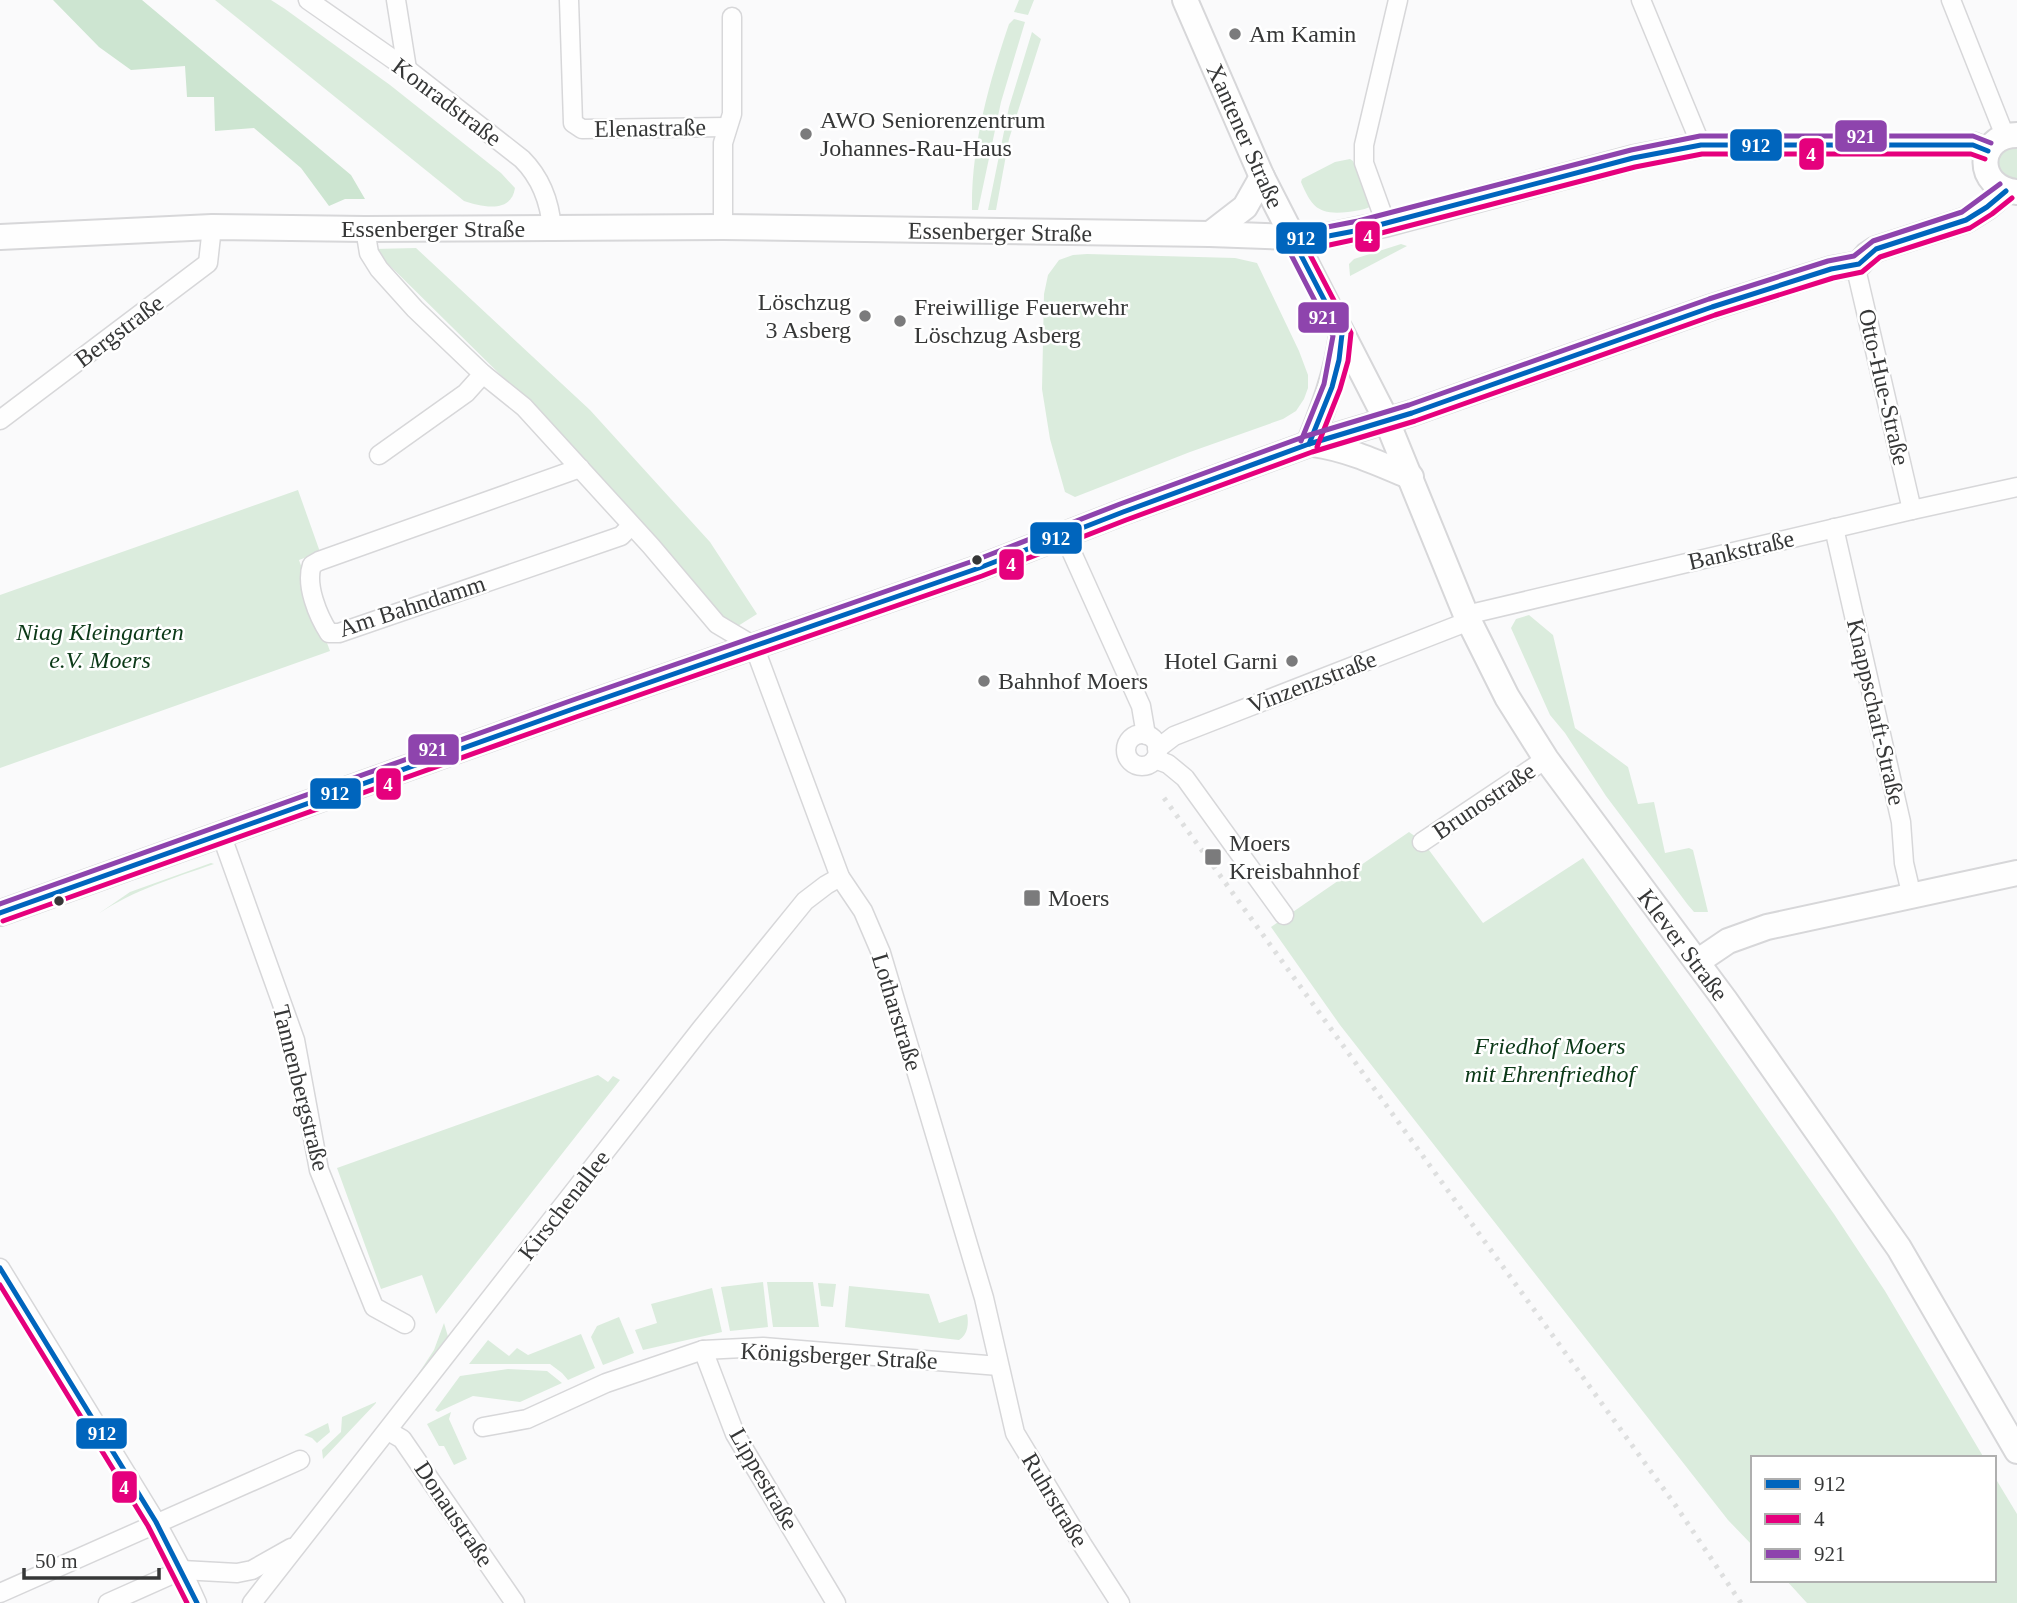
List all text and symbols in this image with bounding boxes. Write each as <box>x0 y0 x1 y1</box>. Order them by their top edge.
place label: Am Kamin <box>1249 21 1356 47</box>
marker: Am Kamin <box>1227 26 1243 42</box>
street label: Konradstraße <box>388 53 506 151</box>
street label: Xantener Straße <box>1202 60 1288 212</box>
place label: AWO Seniorenzentrum Johannes-Rau-Haus <box>820 107 1046 161</box>
street label: Elenastraße <box>594 114 706 142</box>
line badge: 921 <box>1834 119 1888 153</box>
marker: AWO Seniorenzentrum Johannes-Rau-Haus <box>798 126 814 142</box>
text: 921 <box>1847 126 1875 147</box>
line badge: 912 <box>1729 128 1783 162</box>
text: 912 <box>1742 135 1770 156</box>
line badge: 4 <box>1798 137 1825 171</box>
text: 4 <box>1806 144 1816 165</box>
street label: Essenberger Straße <box>341 216 525 242</box>
street label: Essenberger Straße <box>908 217 1092 247</box>
line badge: 4 <box>1354 220 1381 253</box>
line badge: 912 <box>1275 221 1328 255</box>
text: 4 <box>1363 226 1373 247</box>
text: 912 <box>1287 228 1315 249</box>
street label: Bergstraße <box>70 289 168 373</box>
place label: Löschzug 3 Asberg <box>758 289 851 343</box>
place label: Freiwillige Feuerwehr Löschzug Asberg <box>914 294 1128 348</box>
line badge: 921 <box>1297 301 1350 334</box>
street label: Otto-Hue-Straße <box>1853 306 1915 468</box>
text: 921 <box>1309 307 1337 328</box>
marker: Löschzug 3 Asberg <box>857 308 873 324</box>
marker: Freiwillige Feuerwehr Löschzug Asberg <box>892 313 908 329</box>
line badge: 912 <box>1029 521 1083 555</box>
street label: Bankstraße <box>1685 525 1797 575</box>
text: 912 <box>1042 528 1070 549</box>
line badge: 4 <box>998 548 1025 581</box>
unlabelled marker <box>970 553 984 567</box>
text: 4 <box>1006 554 1016 575</box>
street label: Am Bahndamm <box>335 570 489 642</box>
street label: Knappschaft-Straße <box>1842 616 1910 808</box>
park label: Niag Kleingarten e.V. Moers <box>15 619 184 673</box>
street label: Vinzenzstraße <box>1244 646 1380 718</box>
place label: Hotel Garni <box>1164 648 1278 674</box>
marker: Hotel Garni <box>1284 653 1300 669</box>
place label: Bahnhof Moers <box>998 668 1148 694</box>
marker: Bahnhof Moers <box>976 673 992 689</box>
line badge: 921 <box>407 733 460 766</box>
text: 921 <box>419 739 447 760</box>
street label: Brunostraße <box>1428 757 1540 845</box>
line badge: 4 <box>375 767 402 801</box>
text: 4 <box>383 774 393 795</box>
line badge: 912 <box>309 777 362 810</box>
text: 912 <box>321 783 349 804</box>
place label: Moers Kreisbahnhof <box>1229 830 1360 884</box>
marker: Moers Kreisbahnhof <box>1203 847 1223 867</box>
street label: Klever Straße <box>1633 884 1733 1006</box>
place label: Moers <box>1048 885 1109 911</box>
marker: Moers <box>1022 888 1042 908</box>
unlabelled marker <box>52 894 66 908</box>
street label: Lotharstraße <box>867 950 927 1074</box>
street label: Tannenbergstraße <box>268 1002 334 1174</box>
park label: Friedhof Moers mit Ehrenfriedhof <box>1465 1033 1639 1087</box>
street label: Kirschenallee <box>513 1145 615 1265</box>
street label: Königsberger Straße <box>740 1338 938 1374</box>
line badge: 912 <box>75 1417 128 1450</box>
text: 912 <box>88 1423 116 1444</box>
street label: Lippestraße <box>724 1423 804 1535</box>
street label: Ruhrstraße <box>1017 1448 1093 1552</box>
street label: Donaustraße <box>409 1456 499 1572</box>
legend <box>1751 1456 1996 1582</box>
line badge: 4 <box>111 1470 138 1504</box>
text: 912 <box>1814 1472 1846 1496</box>
text: 4 <box>119 1477 129 1498</box>
text: 4 <box>1814 1507 1825 1531</box>
scale bar <box>24 1536 159 1580</box>
text: 921 <box>1814 1542 1846 1566</box>
text: 50 m <box>35 1549 78 1573</box>

